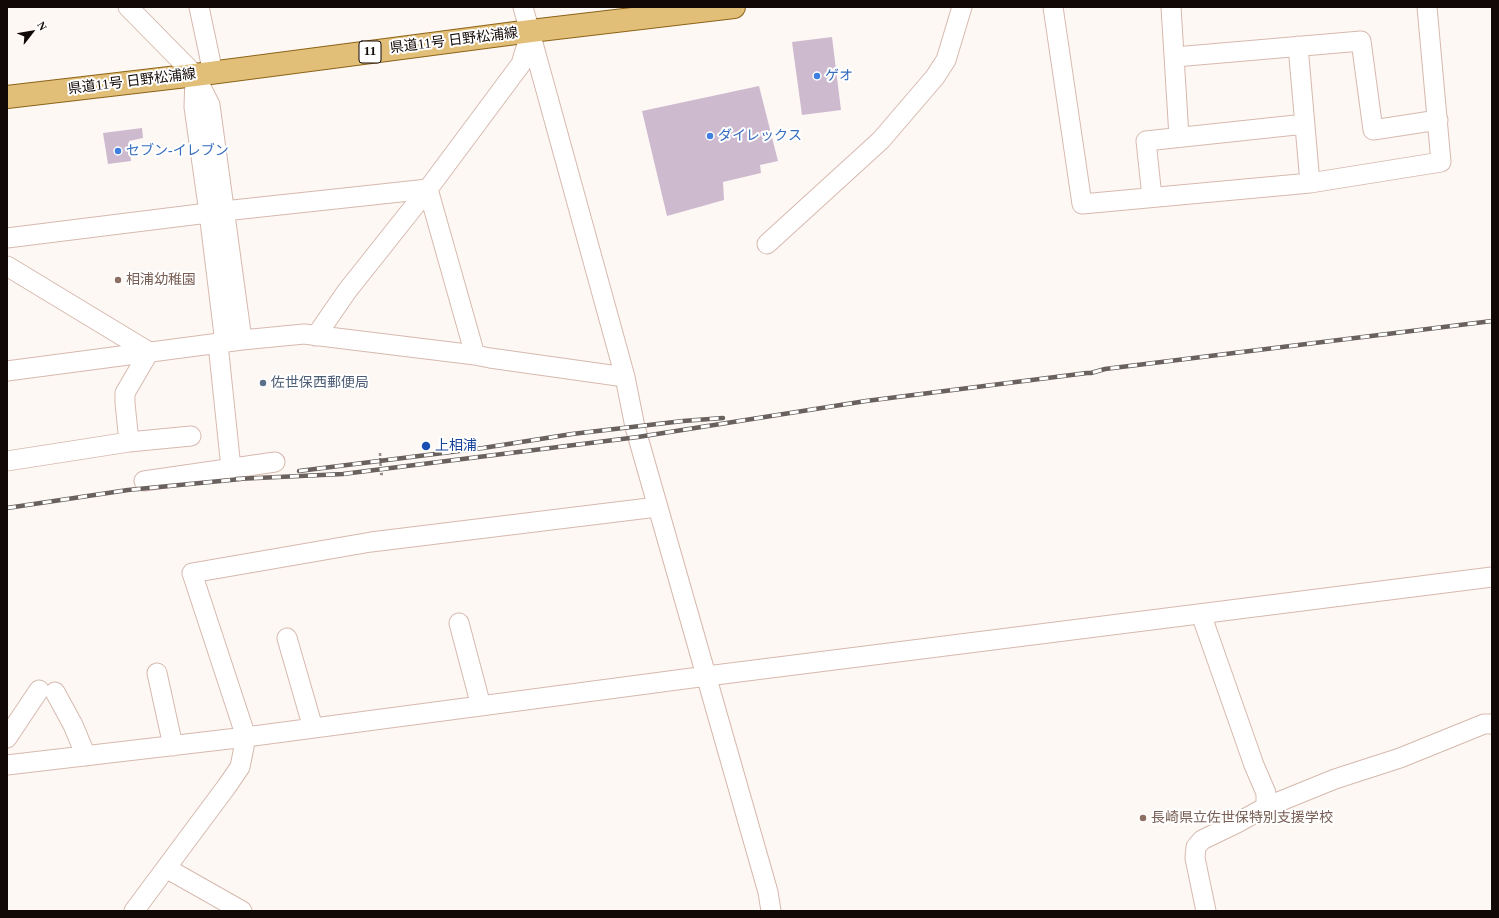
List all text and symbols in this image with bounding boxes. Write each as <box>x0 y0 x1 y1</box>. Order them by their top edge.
north arrow <box>12 12 52 52</box>
text: N <box>35 19 49 32</box>
street label: 県道11号 日野松浦線 <box>389 25 519 57</box>
road number: 11 <box>359 41 381 63</box>
street label: 県道11号 日野松浦線 <box>67 66 197 98</box>
place label: ゲオ <box>825 68 853 84</box>
marker: ゲオ <box>812 71 822 81</box>
place label: ダイレックス <box>718 128 802 144</box>
marker: ダイレックス <box>705 131 715 141</box>
place label: セブン-イレブン <box>126 143 229 159</box>
marker: セブン-イレブン <box>113 146 123 156</box>
place label: 相浦幼稚園 <box>126 272 196 288</box>
marker: 相浦幼稚園 <box>113 275 123 285</box>
place label: 佐世保西郵便局 <box>271 375 369 391</box>
marker: 佐世保西郵便局 <box>258 378 268 388</box>
place label: 上相浦 <box>435 438 477 454</box>
marker: 上相浦 <box>420 440 432 452</box>
place label: 長崎県立佐世保特別支援学校 <box>1151 810 1333 826</box>
marker: 長崎県立佐世保特別支援学校 <box>1138 813 1148 823</box>

